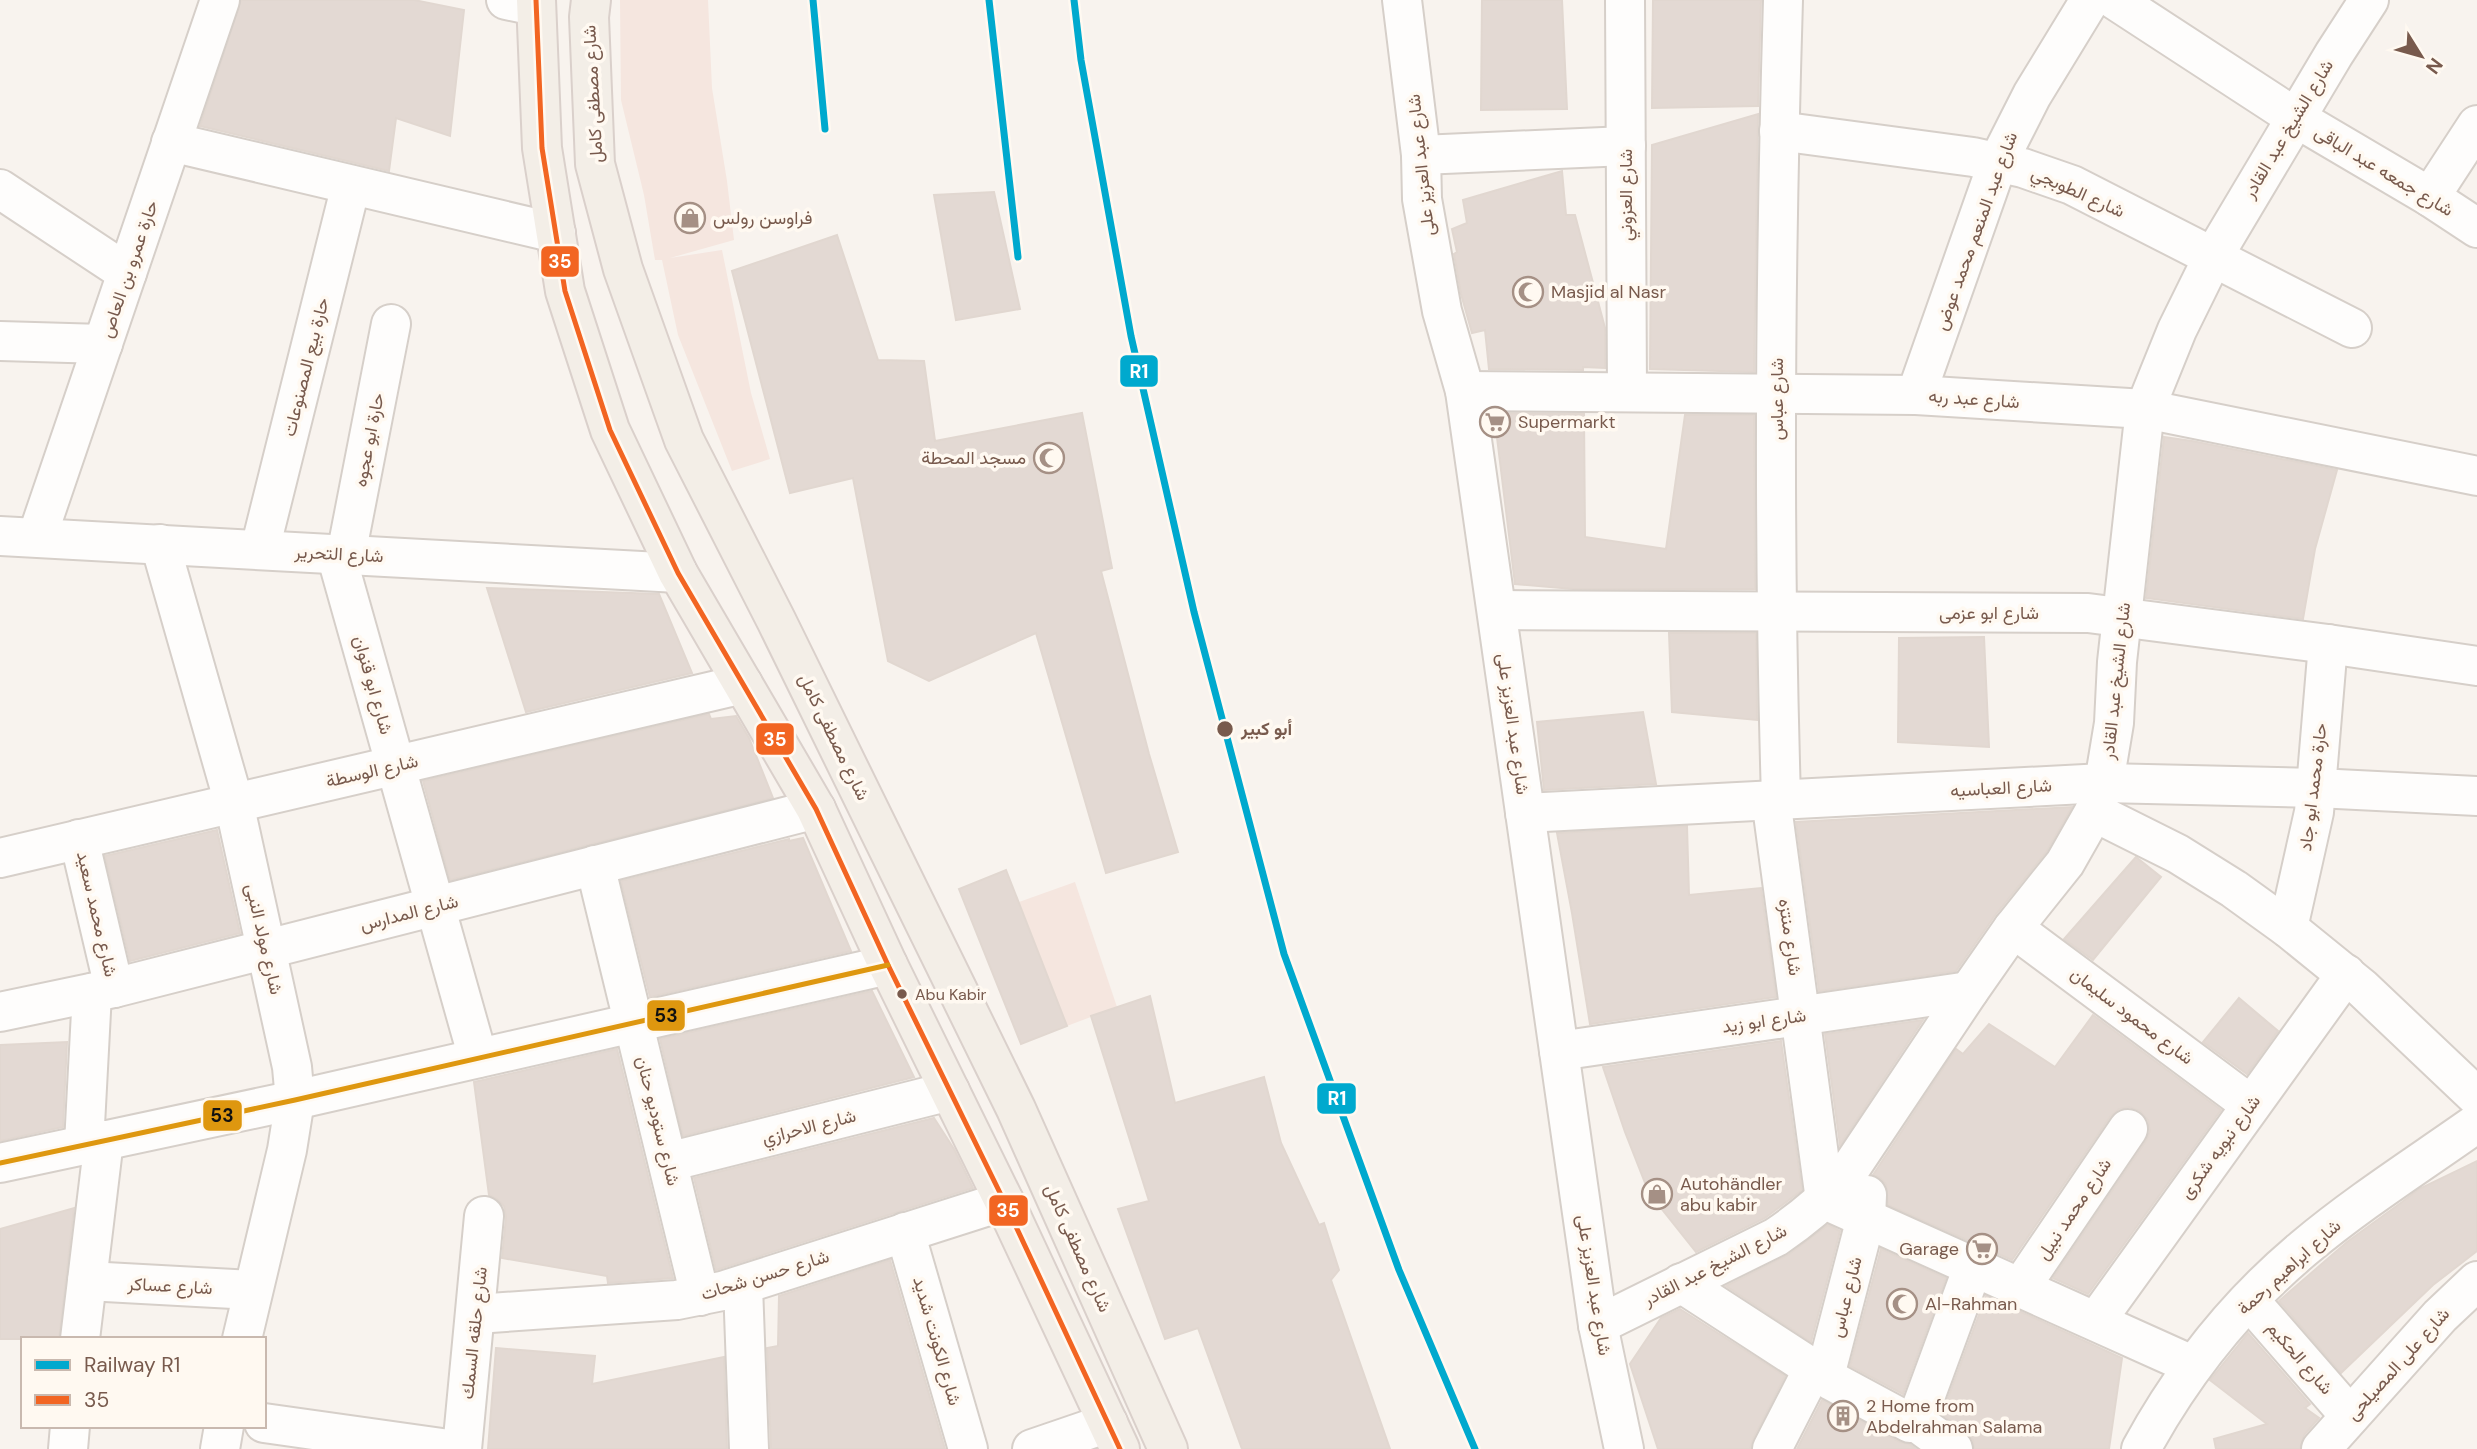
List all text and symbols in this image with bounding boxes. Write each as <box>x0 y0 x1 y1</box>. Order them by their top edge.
north arrow <box>2386 21 2456 91</box>
street label: شارع مصطفى كامل <box>577 24 609 164</box>
text: N <box>2420 53 2448 79</box>
street label: شارع الشيخ عبد القادر <box>2237 55 2339 204</box>
street label: شارع عبد العزيز على <box>1402 93 1440 237</box>
street label: شارع جمعه عبد الباقى <box>2310 120 2458 222</box>
street label: شارع عبد المنعم محمد عوض <box>1929 128 2023 334</box>
street label: شارع العزوني <box>1614 149 1641 241</box>
street label: شارع الطوبجي <box>2026 161 2128 226</box>
street label: حارة عمرو بن العاص <box>94 197 164 341</box>
shop icon: فراوسن رولس <box>673 201 707 235</box>
place label: فراوسن رولس <box>713 206 812 230</box>
line badge: 35 <box>540 245 580 278</box>
text: 35 <box>548 249 572 274</box>
mosque icon: Masjid al Nasr <box>1511 275 1545 309</box>
place label: Masjid al Nasr <box>1551 280 1667 304</box>
street label: حارة بيع المصنوعات <box>277 295 335 439</box>
line badge: R1 <box>1119 354 1159 388</box>
street label: شارع عباس <box>1765 358 1789 440</box>
text: R1 <box>1130 359 1148 384</box>
street label: شارع عبد ربه <box>1928 384 2020 414</box>
street label: حارة ابو عجوه <box>348 391 390 489</box>
supermarket icon: Supermarkt <box>1478 405 1512 439</box>
place label: Supermarkt <box>1518 410 1616 434</box>
mosque icon: مسجد المحطة <box>1032 441 1066 475</box>
place label: مسجد المحطة <box>921 446 1026 470</box>
street label: شارع التحرير <box>293 540 384 568</box>
street label: شارع ابو عزمى <box>1939 601 2039 625</box>
street label: شارع الشيخ عبد القادر <box>2096 601 2136 762</box>
street label: شارع ابو قنوان <box>347 633 399 737</box>
street label: شارع عبد العزيز على <box>1491 652 1535 796</box>
street label: شارع مصطفى كامل <box>793 670 875 804</box>
place label: أبو كبير <box>1240 717 1293 741</box>
marker: أبو كبير <box>1215 719 1235 739</box>
line badge: 35 <box>755 722 795 756</box>
street label: حارة محمد ابو جاد <box>2293 722 2333 852</box>
text: 35 <box>763 727 787 752</box>
street label: شارع الوسطة <box>323 749 421 793</box>
street label: شارع العباسيه <box>1950 773 2052 803</box>
street label: شارع محمد سعيد <box>71 849 123 979</box>
street label: شارع مولد النبى <box>240 881 288 997</box>
street label: شارع المدارس <box>357 889 461 937</box>
street label: شارع منتزه <box>1773 897 1807 977</box>
street label: شارع محمود سليمان <box>2066 962 2198 1070</box>
place label: Abu Kabir <box>915 984 987 1005</box>
marker: Abu Kabir <box>895 987 909 1001</box>
line badge: 53 <box>646 999 686 1032</box>
text: 53 <box>654 1003 678 1028</box>
street label: شارع ابو زيد <box>1720 1003 1808 1039</box>
street label: شارع ستوديو حنان <box>630 1054 686 1188</box>
line badge: R1 <box>1316 1082 1357 1115</box>
text: R1 <box>1328 1086 1346 1111</box>
street label: شارع نبويه شكرى <box>2174 1090 2266 1204</box>
line badge: 53 <box>202 1099 243 1132</box>
text: 53 <box>210 1103 234 1128</box>
street label: شارع الاحرازي <box>759 1104 859 1153</box>
street label: شارع محمد نبيل <box>2031 1153 2117 1265</box>
place label: Autohändler abu kabir <box>1680 1172 1783 1217</box>
shop icon: Autohändler abu kabir <box>1640 1177 1674 1211</box>
street label: شارع مصطفى كامل <box>1039 1180 1117 1316</box>
line badge: 35 <box>988 1194 1029 1227</box>
text: 35 <box>996 1198 1020 1223</box>
street label: شارع عبد العزيز على <box>1571 1213 1617 1357</box>
street label: شارع ابراهيم رحمة <box>2232 1214 2346 1320</box>
street label: شارع الشيخ عبد القادر <box>1638 1218 1791 1312</box>
supermarket icon: Garage <box>1965 1232 1999 1266</box>
place label: Garage <box>1899 1237 1959 1261</box>
street label: شارع حسن شحات <box>698 1244 832 1306</box>
street label: شارع عباس <box>1824 1254 1868 1340</box>
street label: شارع حلقه السمك <box>455 1266 493 1400</box>
street label: شارع عساكر <box>126 1272 213 1300</box>
street label: شارع الكونت شديد <box>907 1274 967 1408</box>
mosque icon: Al-Rahman <box>1885 1287 1919 1321</box>
place label: Al-Rahman <box>1925 1292 2017 1316</box>
street label: شارع على المصيلحى <box>2341 1302 2455 1426</box>
street label: شارع الحكيم <box>2261 1316 2339 1400</box>
legend <box>21 1337 266 1428</box>
text: Railway R1 <box>84 1351 180 1379</box>
text: 35 <box>84 1386 109 1414</box>
place label: 2 Home from Abdelrahman Salama <box>1866 1394 2042 1439</box>
building icon: 2 Home from Abdelrahman Salama <box>1826 1399 1860 1433</box>

